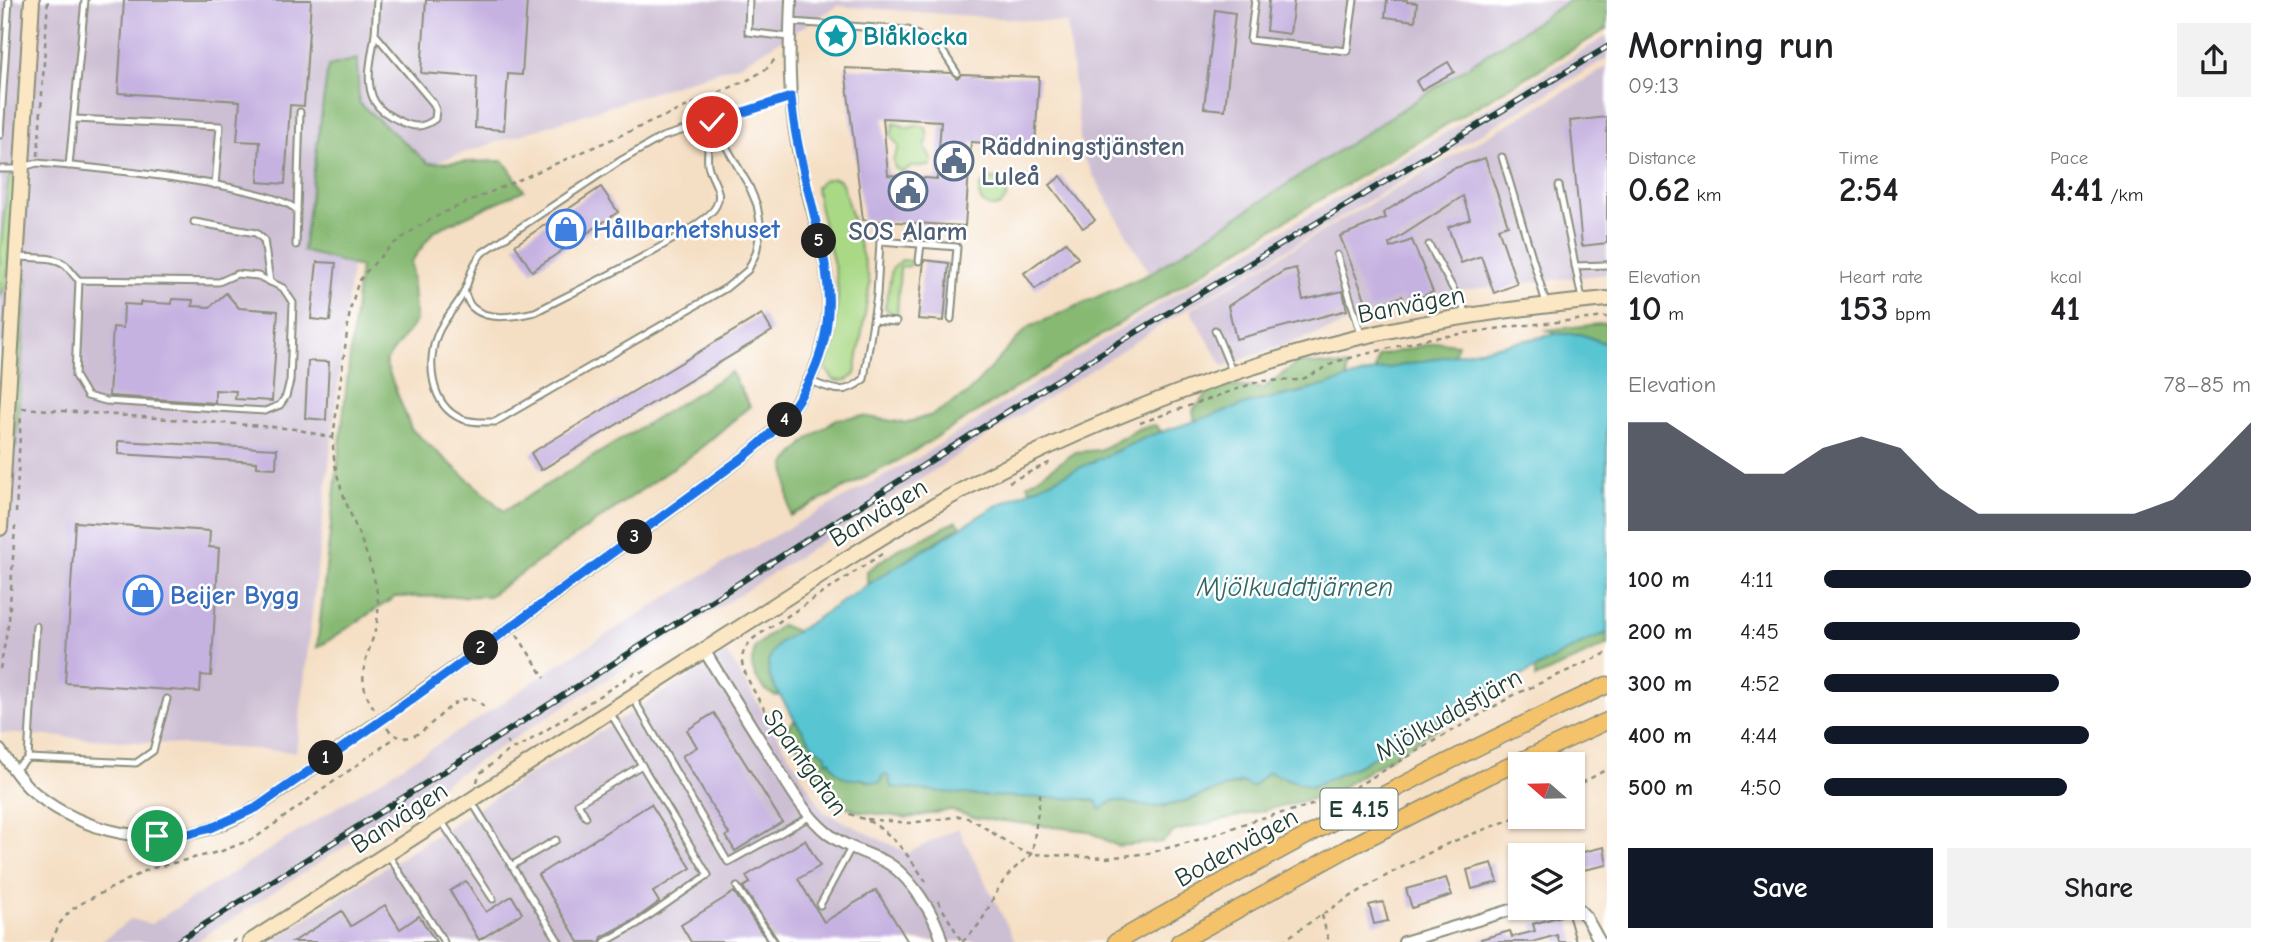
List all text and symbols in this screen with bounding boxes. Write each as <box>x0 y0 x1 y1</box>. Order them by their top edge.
place icon: Blåklocka <box>815 15 857 57</box>
place label: Blåklocka <box>863 22 968 52</box>
button: share <box>2177 23 2251 97</box>
text: Morning run <box>1628 24 1834 68</box>
text: 09:13 <box>1628 72 1679 99</box>
pin <box>682 92 742 152</box>
icon: check <box>693 103 731 141</box>
place label: Räddningstjänsten Luleå <box>981 132 1185 192</box>
public building icon: Räddningstjänsten Luleå <box>933 140 975 182</box>
text: Distance <box>1628 147 1696 169</box>
text: Time <box>1839 147 1878 169</box>
text: Pace <box>2050 147 2088 169</box>
text: 0.62 <box>1628 169 1690 210</box>
text: 2:54 <box>1839 169 1899 210</box>
text: 4:41 <box>2050 169 2104 210</box>
public building icon: SOS Alarm <box>887 170 929 212</box>
text: km <box>1690 184 1721 206</box>
text: /km <box>2104 184 2143 206</box>
shop icon: Hållbarhetshuset <box>545 208 587 250</box>
place label: Hållbarhetshuset <box>593 215 780 245</box>
place label: SOS Alarm <box>848 217 968 247</box>
pin: 5 <box>802 224 836 258</box>
text: 5 <box>813 229 824 251</box>
text: Elevation <box>1628 266 1701 288</box>
text: Heart rate <box>1839 266 1923 288</box>
text: kcal <box>2050 266 2082 288</box>
street label: Banvägen <box>1355 280 1467 330</box>
text: 10 <box>1628 288 1662 329</box>
text: 153 <box>1839 288 1889 329</box>
text: 41 <box>2050 288 2080 329</box>
text: m <box>1662 303 1684 325</box>
text: bpm <box>1889 303 1931 325</box>
text: Elevation <box>1628 371 1716 398</box>
text: 78–85 m <box>2164 371 2251 398</box>
pin: 4 <box>768 402 802 438</box>
text: 4 <box>780 408 789 430</box>
street label: Banvägen <box>824 472 933 554</box>
pin: 3 <box>618 520 652 554</box>
text: 3 <box>630 525 639 547</box>
text: 100 m <box>1628 566 1690 593</box>
text: 4:11 <box>1740 566 1774 593</box>
water label: Mjölkuddtjärnen <box>1196 571 1393 603</box>
shop icon: Beijer Bygg <box>122 574 164 616</box>
place label: Beijer Bygg <box>170 581 300 611</box>
text: 200 m <box>1628 618 1692 645</box>
text: 4:45 <box>1740 618 1779 645</box>
pin: 2 <box>463 630 498 666</box>
text: 2 <box>476 636 485 658</box>
street label: Mjölkuddstjärn <box>1370 662 1527 768</box>
text: 300 m <box>1628 670 1692 697</box>
text: 4:52 <box>1740 670 1780 697</box>
street label: Spantgatan <box>757 703 854 822</box>
text: 400 m <box>1628 722 1692 749</box>
text: 4:44 <box>1740 722 1778 749</box>
pin: 1 <box>308 740 344 776</box>
text: 1 <box>322 746 329 768</box>
north arrow <box>1508 752 1586 830</box>
map controls <box>1508 752 1585 920</box>
text: 500 m <box>1628 774 1693 801</box>
text: 4:50 <box>1740 774 1782 801</box>
street label: Banvägen <box>346 776 453 860</box>
road number: E 4.15 <box>1320 788 1398 830</box>
street label: Bodenvägen <box>1170 802 1303 894</box>
pin <box>127 806 187 866</box>
icon: arrive <box>138 817 176 855</box>
button: layers <box>1508 843 1585 920</box>
button: Save <box>1628 848 1933 928</box>
button: Share <box>1947 848 2251 928</box>

